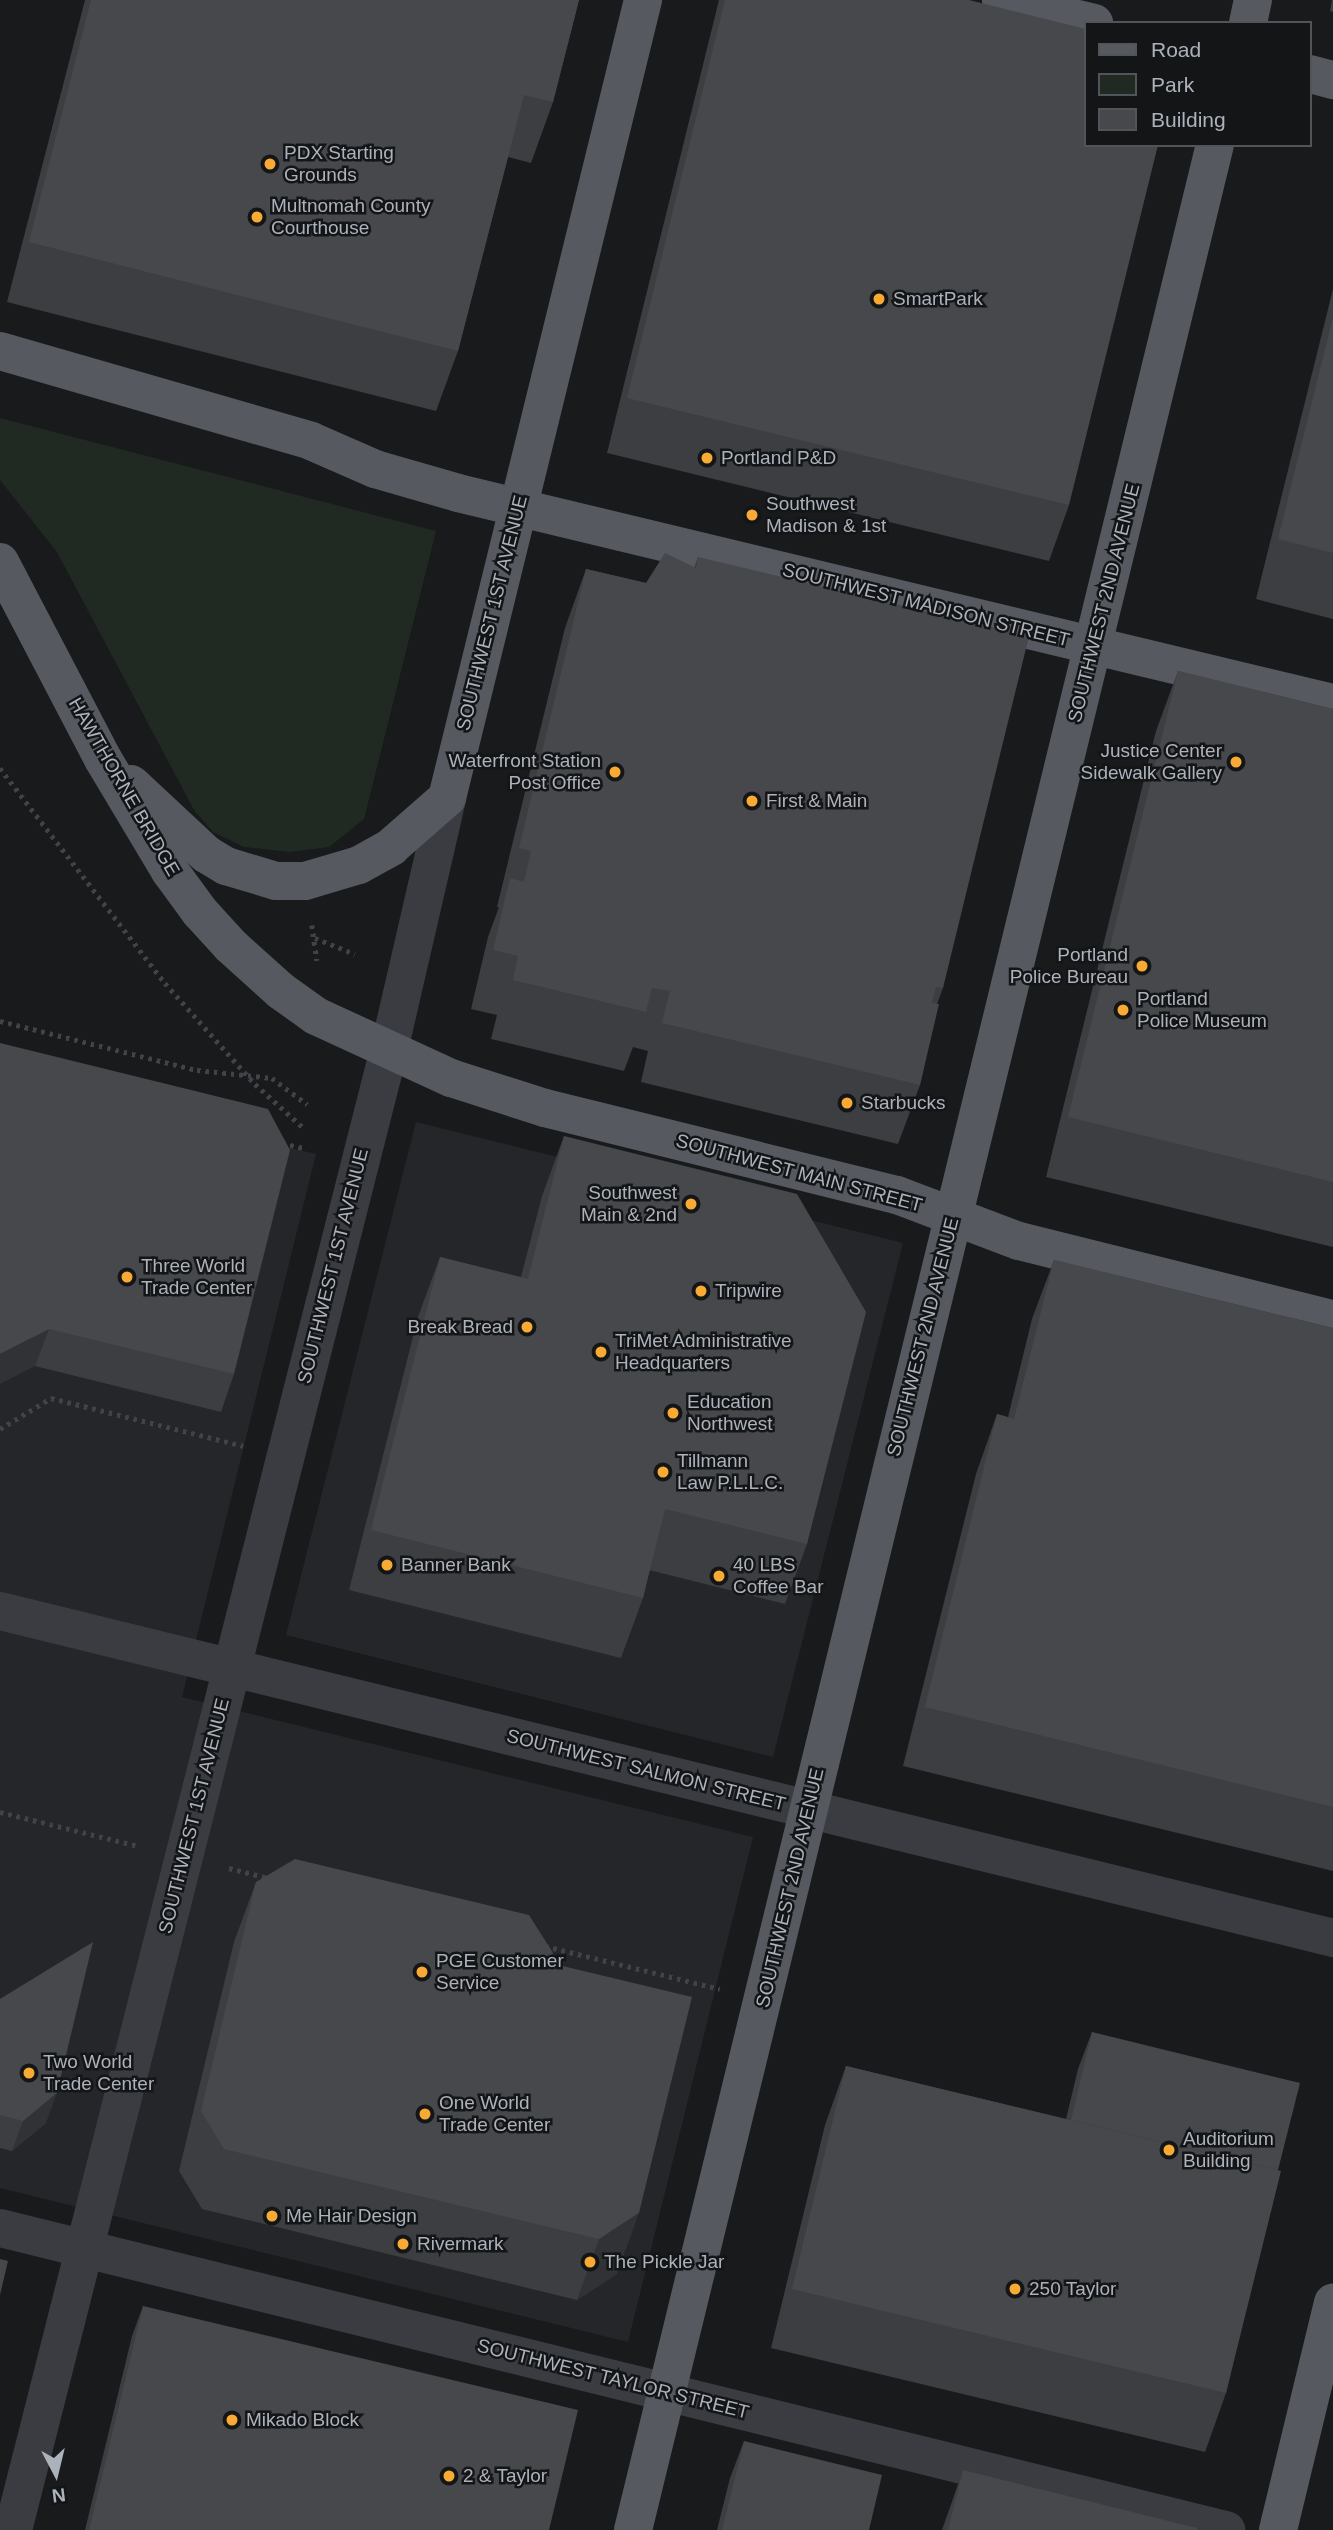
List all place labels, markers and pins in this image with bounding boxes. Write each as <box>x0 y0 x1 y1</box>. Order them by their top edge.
place label: PDX Starting Grounds <box>284 142 394 186</box>
marker: PDX Starting Grounds <box>262 156 278 172</box>
place label: Multnomah County Courthouse <box>271 195 430 239</box>
marker: Multnomah County Courthouse <box>249 209 265 225</box>
place label: SmartPark <box>893 288 983 310</box>
marker: SmartPark <box>871 291 887 307</box>
place label: Portland P&D <box>721 447 836 469</box>
marker: Portland P&D <box>699 450 715 466</box>
place label: Southwest Madison & 1st <box>766 493 886 537</box>
marker: Southwest Madison & 1st <box>744 507 760 523</box>
place label: Justice Center Sidewalk Gallery <box>1081 740 1222 784</box>
place label: Waterfront Station Post Office <box>449 750 601 794</box>
marker: Justice Center Sidewalk Gallery <box>1228 754 1244 770</box>
marker: Waterfront Station Post Office <box>607 764 623 780</box>
place label: First & Main <box>766 790 867 812</box>
marker: First & Main <box>744 793 760 809</box>
place label: Portland Police Bureau <box>1010 944 1128 988</box>
marker: Portland Police Bureau <box>1134 958 1150 974</box>
place label: Portland Police Museum <box>1137 988 1267 1032</box>
marker: Portland Police Museum <box>1115 1002 1131 1018</box>
place label: Starbucks <box>861 1092 945 1114</box>
marker: Starbucks <box>839 1095 855 1111</box>
place label: Southwest Main & 2nd <box>581 1182 677 1226</box>
marker: Southwest Main & 2nd <box>683 1196 699 1212</box>
place label: Three World Trade Center <box>141 1255 252 1299</box>
marker: Three World Trade Center <box>119 1269 135 1285</box>
place label: Tripwire <box>715 1280 782 1302</box>
marker: Tripwire <box>693 1283 709 1299</box>
place label: Break Bread <box>407 1316 513 1338</box>
marker: Break Bread <box>519 1319 535 1335</box>
place label: TriMet Administrative Headquarters <box>615 1330 793 1374</box>
marker: TriMet Administrative Headquarters <box>593 1344 609 1360</box>
place label: Education Northwest <box>687 1391 773 1435</box>
marker: Education Northwest <box>665 1405 681 1421</box>
place label: Tillmann Law P.L.L.C. <box>677 1450 783 1494</box>
marker: Tillmann Law P.L.L.C. <box>655 1464 671 1480</box>
place label: Banner Bank <box>401 1554 511 1576</box>
place label: 40 LBS Coffee Bar <box>733 1554 823 1598</box>
marker: Banner Bank <box>379 1557 395 1573</box>
marker: 40 LBS Coffee Bar <box>711 1568 727 1584</box>
place label: PGE Customer Service <box>436 1950 564 1994</box>
marker: PGE Customer Service <box>414 1964 430 1980</box>
place label: Two World Trade Center <box>43 2051 154 2095</box>
marker: Two World Trade Center <box>21 2065 37 2081</box>
place label: One World Trade Center <box>439 2092 550 2136</box>
marker: One World Trade Center <box>417 2106 433 2122</box>
place label: Auditorium Building <box>1183 2128 1274 2172</box>
marker: Auditorium Building <box>1161 2142 1177 2158</box>
place label: Me Hair Design <box>286 2205 417 2227</box>
marker: Me Hair Design <box>264 2208 280 2224</box>
place label: Rivermark <box>417 2233 504 2255</box>
marker: Rivermark <box>395 2236 411 2252</box>
place label: The Pickle Jar <box>604 2251 724 2273</box>
marker: The Pickle Jar <box>582 2254 598 2270</box>
place label: 250 Taylor <box>1029 2278 1117 2300</box>
marker: 250 Taylor <box>1007 2281 1023 2297</box>
place label: Mikado Block <box>246 2409 359 2431</box>
marker: Mikado Block <box>224 2412 240 2428</box>
place label: 2 & Taylor <box>463 2465 547 2487</box>
marker: 2 & Taylor <box>441 2468 457 2484</box>

